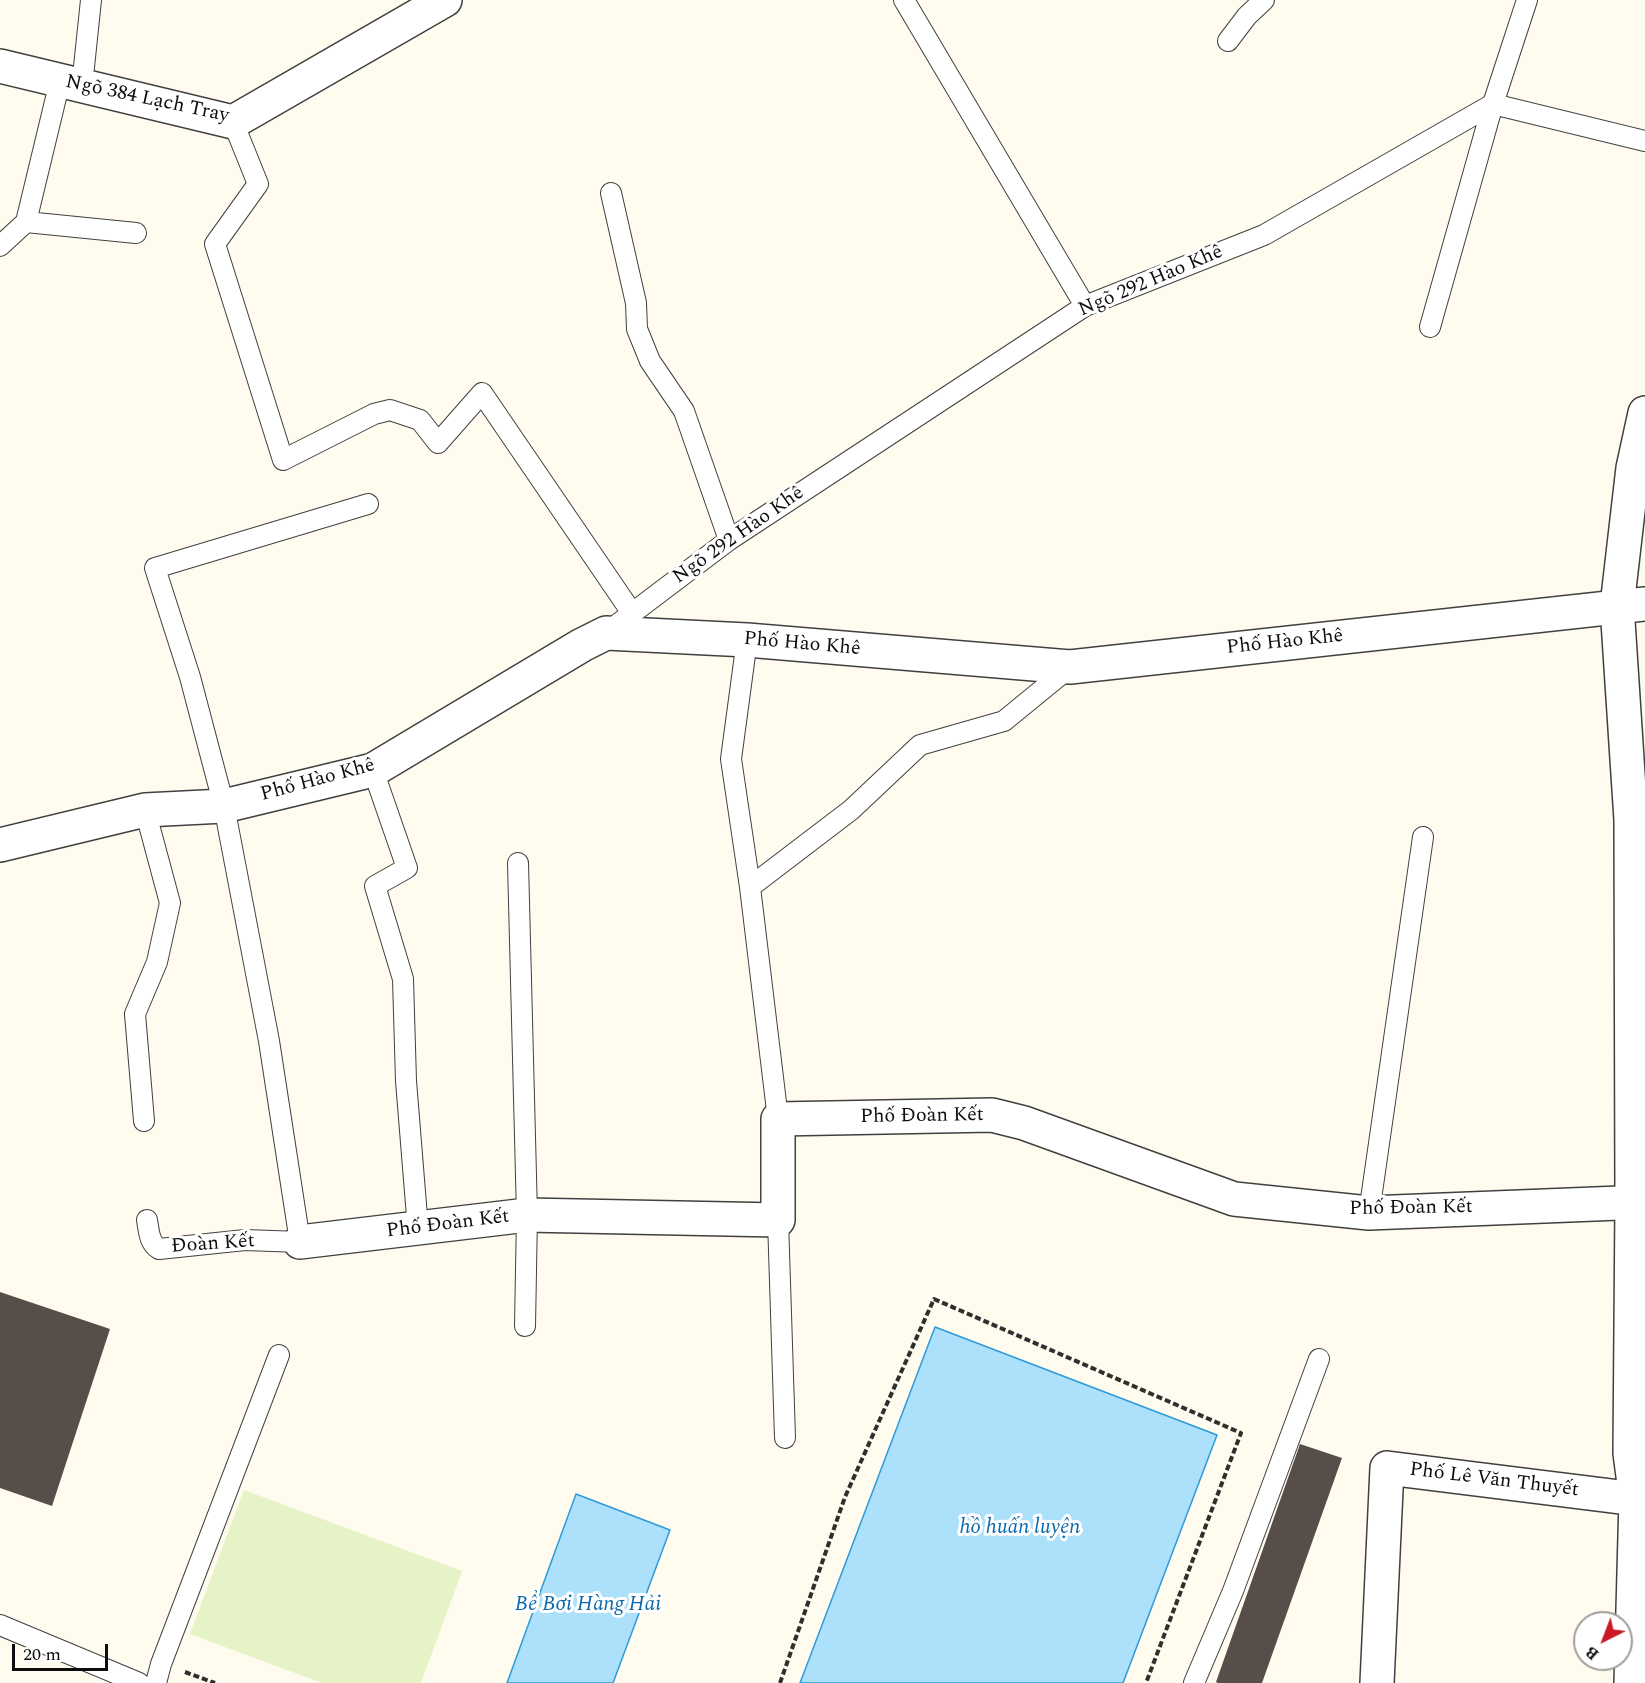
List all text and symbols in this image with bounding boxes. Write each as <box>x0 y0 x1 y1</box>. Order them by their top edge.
street label: Ngõ 384 Lạch Tray <box>63 71 231 129</box>
street label: Ngõ 292 Hào Khê <box>1075 241 1227 323</box>
street label: Ngõ 292 Hào Khê <box>669 482 809 590</box>
street label: Phố Hào Khê <box>1225 625 1345 661</box>
street label: Phố Hào Khê <box>743 628 861 662</box>
street label: Phố Hào Khê <box>258 754 378 808</box>
street label: Phố Đoàn Kết <box>860 1104 984 1130</box>
street label: Phố Đoàn Kết <box>1349 1196 1473 1222</box>
street label: Phố Đoàn Kết <box>385 1206 511 1244</box>
street label: Đoàn Kết <box>170 1230 256 1260</box>
street label: Phố Lê Văn Thuyết <box>1408 1459 1580 1503</box>
water label: hồ huấn luyện <box>960 1516 1080 1542</box>
water label: Bể Bơi Hàng Hải <box>515 1593 661 1619</box>
north arrow <box>1573 1611 1633 1671</box>
scale bar <box>15 1632 111 1670</box>
text: B <box>1580 1640 1605 1666</box>
text: 20 m <box>23 1641 61 1668</box>

